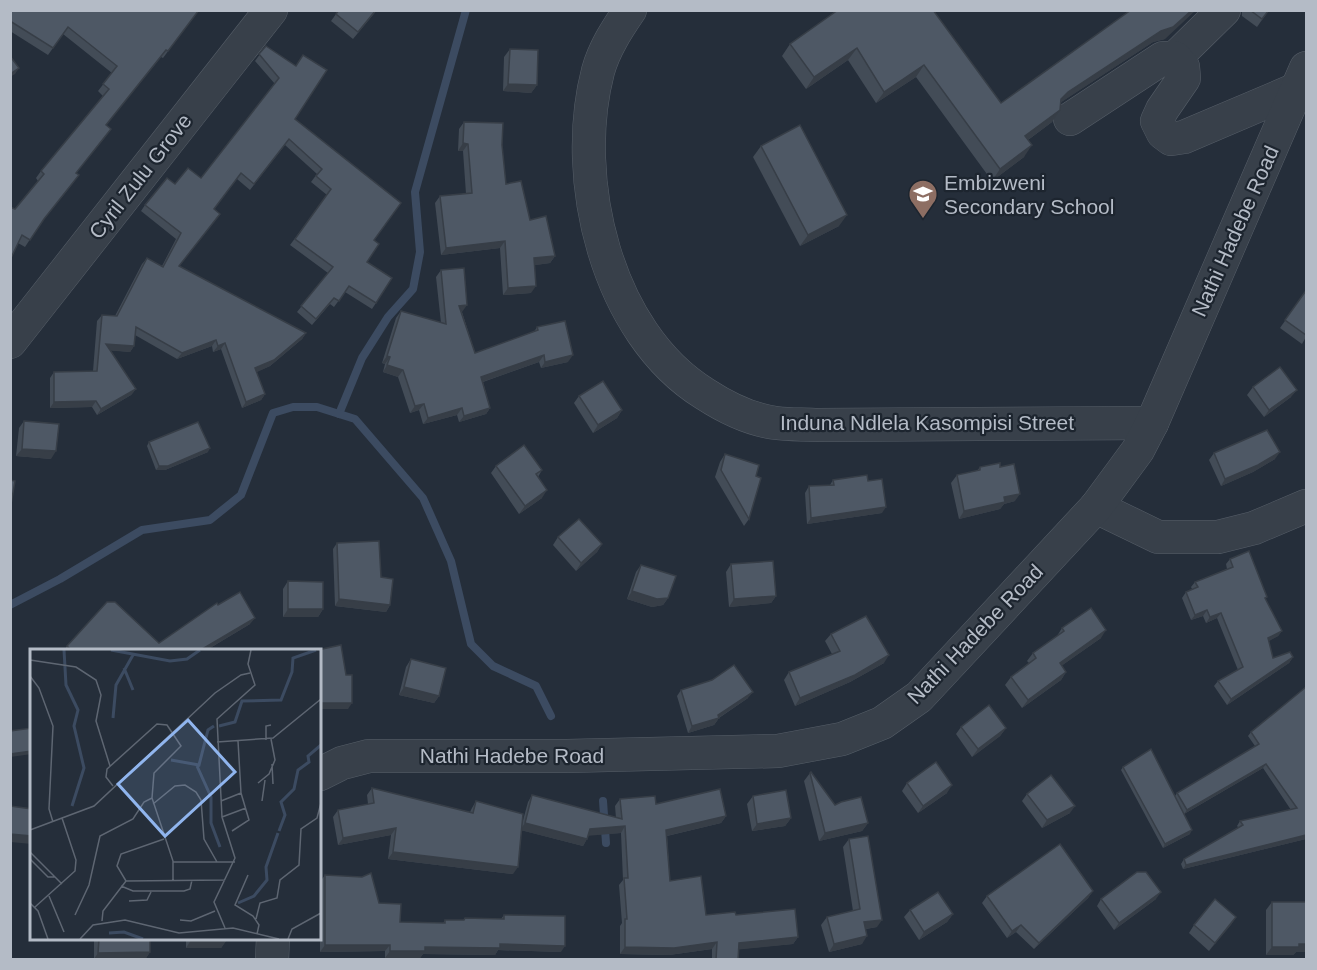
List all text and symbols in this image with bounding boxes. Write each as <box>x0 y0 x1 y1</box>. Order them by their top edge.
street label: Cyril Zulu Grove <box>84 109 196 243</box>
street label: Nathi Hadebe Road <box>1187 142 1283 320</box>
place label: Embizweni Secondary School <box>944 171 1114 218</box>
school or university icon: Embizweni Secondary School <box>907 178 939 220</box>
street label: Induna Ndlela Kasompisi Street <box>780 411 1074 434</box>
street label: Nathi Hadebe Road <box>903 560 1047 708</box>
inset map <box>30 649 321 940</box>
street label: Nathi Hadebe Road <box>420 744 604 767</box>

